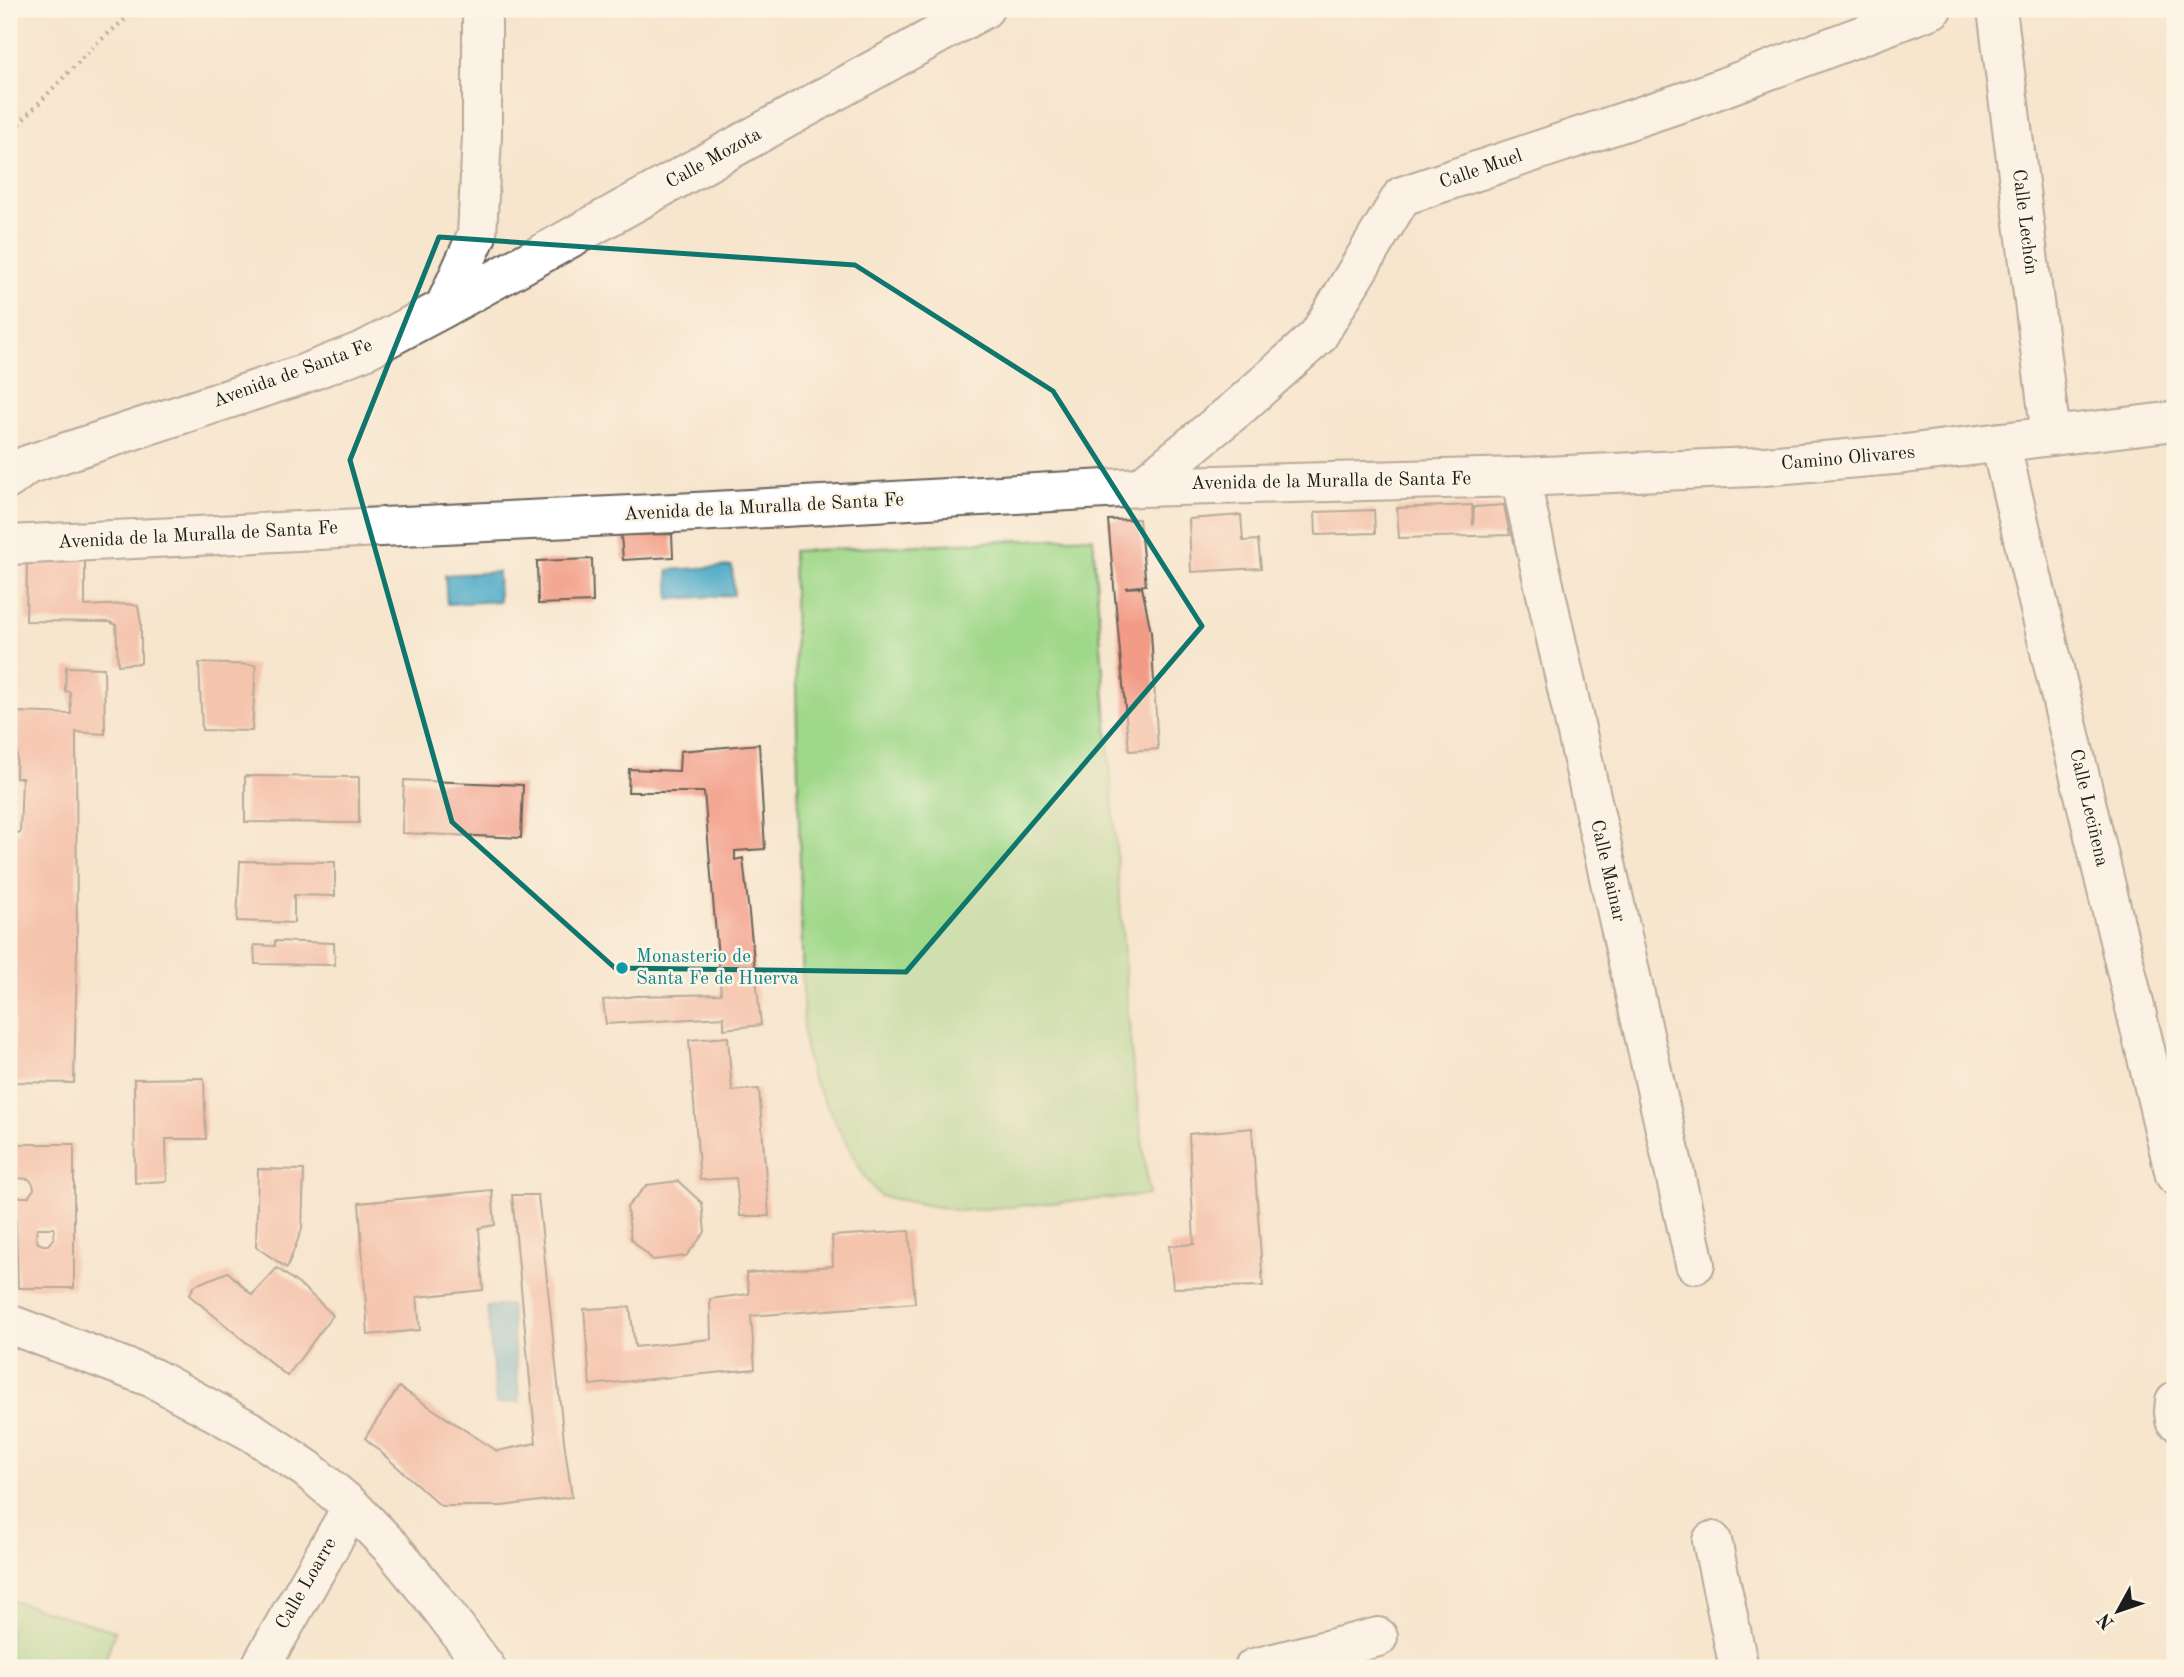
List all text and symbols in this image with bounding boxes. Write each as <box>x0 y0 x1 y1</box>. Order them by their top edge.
street label: Calle Mozota <box>663 125 765 193</box>
street label: Calle Muel <box>1437 147 1525 193</box>
street label: Calle Lechón <box>2008 168 2040 276</box>
street label: Avenida de Santa Fe <box>211 336 375 412</box>
street label: Camino Olivares <box>1780 444 1916 474</box>
street label: Avenida de la Muralla de Santa Fe <box>1191 470 1471 494</box>
street label: Avenida de la Muralla de Santa Fe <box>624 491 904 525</box>
street label: Avenida de la Muralla de Santa Fe <box>58 519 338 553</box>
street label: Calle Leciñena <box>2065 747 2111 869</box>
street label: Calle Mainar <box>1586 818 1628 924</box>
place label: Monasterio de Santa Fe de Huerva <box>636 948 799 989</box>
marker: Monasterio de Santa Fe de Huerva <box>614 960 630 976</box>
street label: Calle Loarre <box>273 1535 341 1633</box>
north arrow <box>2082 1576 2152 1646</box>
text: N <box>2095 1608 2119 1632</box>

